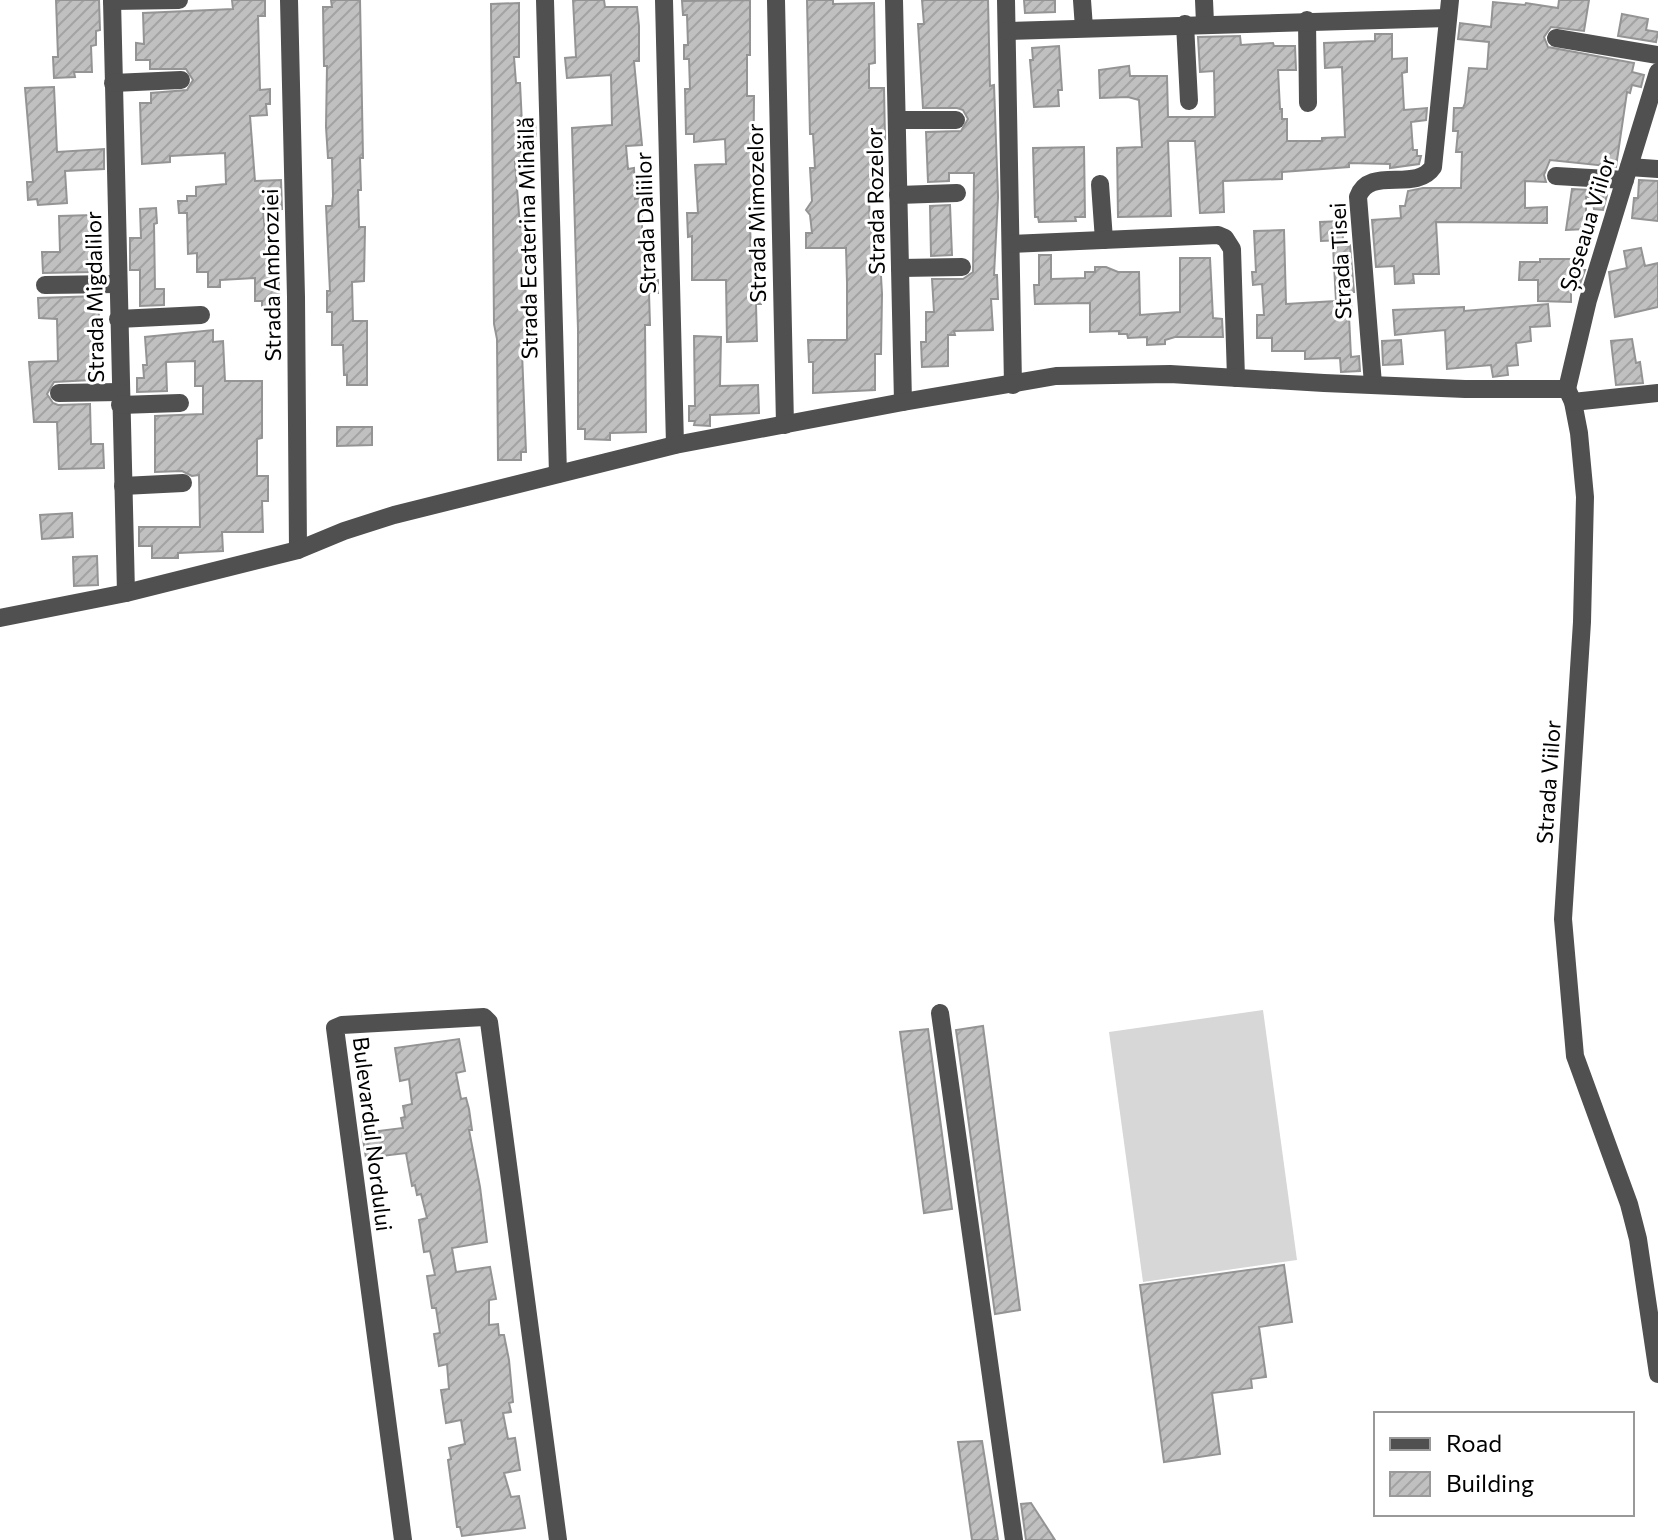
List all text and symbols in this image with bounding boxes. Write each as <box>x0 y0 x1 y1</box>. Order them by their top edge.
street label: Strada Ecaterina Mihăilă <box>511 117 543 359</box>
street label: Strada Mimozelor <box>741 123 771 303</box>
street label: Strada Rozelor <box>860 127 890 275</box>
street label: Strada Daliilor <box>629 151 661 295</box>
street label: Șoseaua Viilor <box>1553 151 1622 295</box>
street label: Strada Ambroziei <box>256 188 286 362</box>
street label: Strada Tisei <box>1323 202 1357 320</box>
street label: Strada Migdalilor <box>79 211 109 383</box>
street label: Strada Viilor <box>1530 719 1566 845</box>
street label: Bulevardul Nordului <box>348 1035 398 1233</box>
legend <box>1374 1412 1634 1516</box>
text: Road <box>1446 1428 1502 1457</box>
text: Building <box>1446 1468 1534 1497</box>

